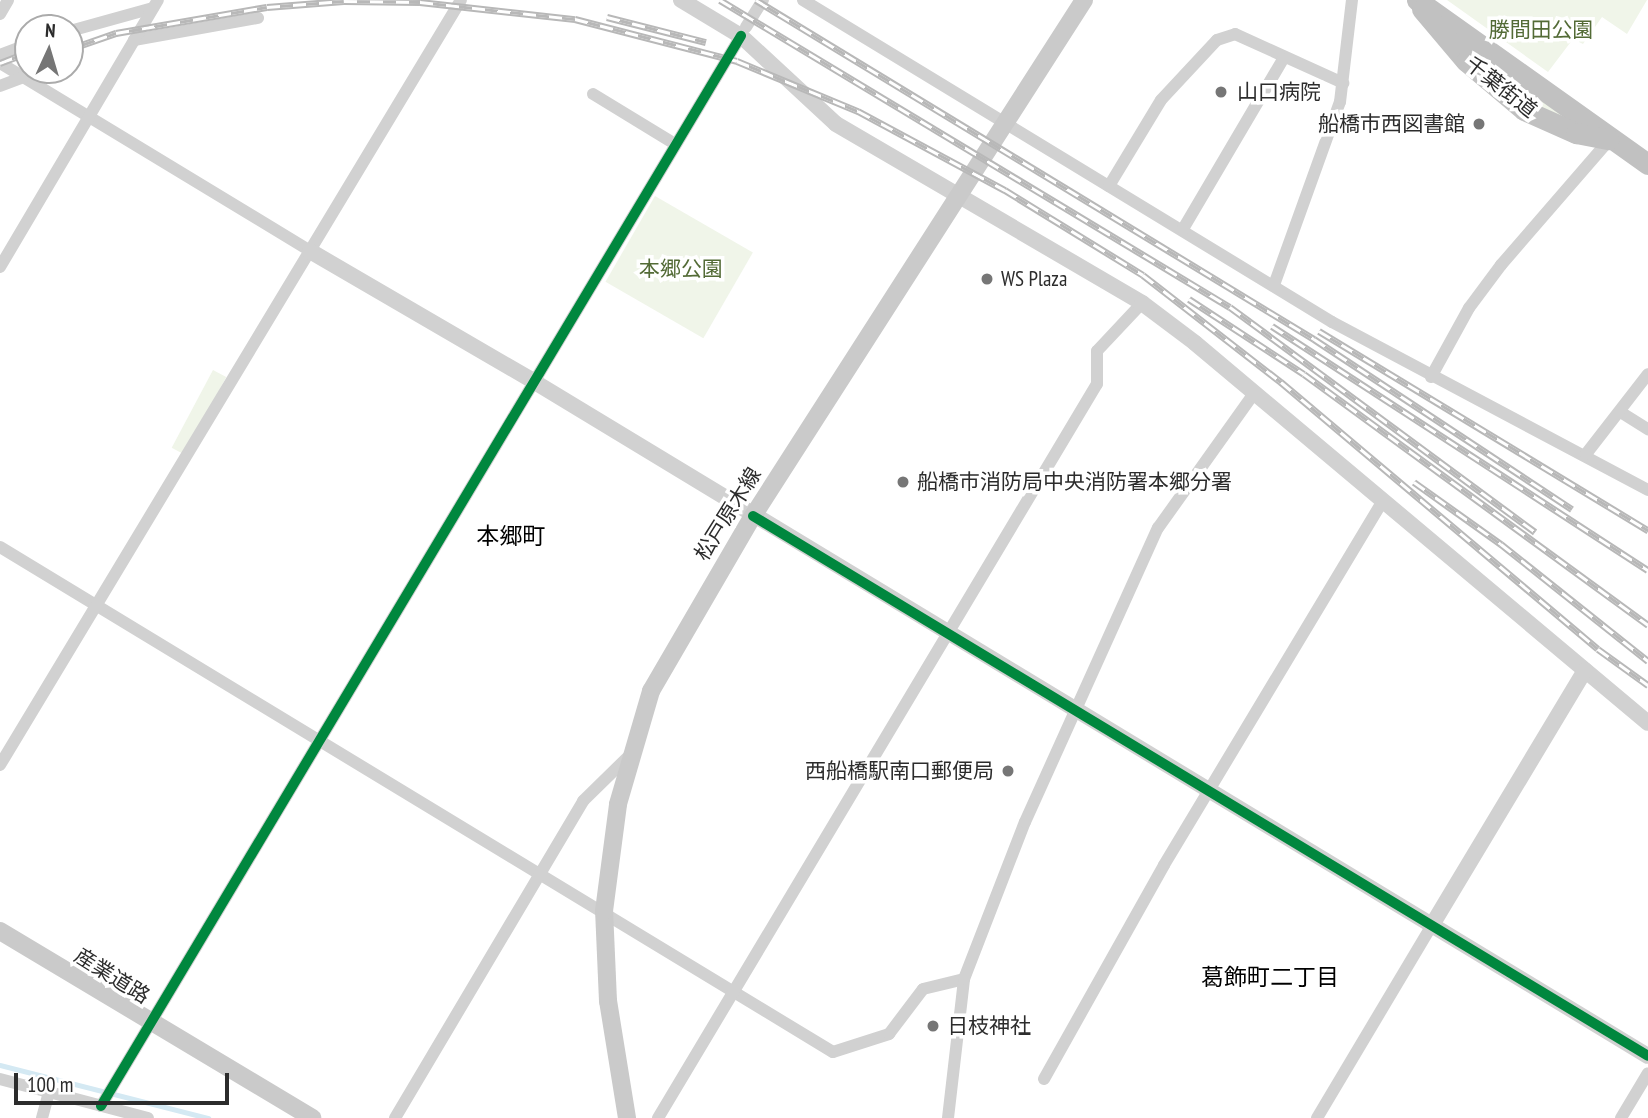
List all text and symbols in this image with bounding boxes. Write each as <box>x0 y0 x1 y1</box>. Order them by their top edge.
north arrow <box>14 14 84 84</box>
park label: 勝間田公園 <box>1489 17 1593 43</box>
text: N <box>44 18 56 42</box>
street label: 千葉街道 <box>1460 51 1542 123</box>
place label: 山口病院 <box>1237 79 1321 105</box>
marker: 山口病院 <box>1211 82 1231 102</box>
place label: 船橋市西図書館 <box>1318 111 1465 137</box>
marker: 船橋市西図書館 <box>1471 116 1487 132</box>
park label: 本郷公園 <box>639 256 723 282</box>
place label: WS Plaza <box>1001 266 1067 292</box>
marker: WS Plaza <box>979 271 995 287</box>
street label: 松戸原木線 <box>689 463 767 565</box>
place label: 船橋市消防局中央消防署本郷分署 <box>917 469 1232 495</box>
marker: 船橋市消防局中央消防署本郷分署 <box>895 474 911 490</box>
district label: 本郷町 <box>477 522 545 550</box>
place label: 西船橋駅南口郵便局 <box>805 758 994 784</box>
marker: 西船橋駅南口郵便局 <box>1000 763 1016 779</box>
street label: 産業道路 <box>70 943 154 1009</box>
district label: 葛飾町二丁目 <box>1201 963 1339 991</box>
place label: 日枝神社 <box>947 1013 1031 1039</box>
marker: 日枝神社 <box>925 1018 941 1034</box>
scale bar <box>18 1058 233 1102</box>
text: 100 m <box>27 1071 73 1098</box>

